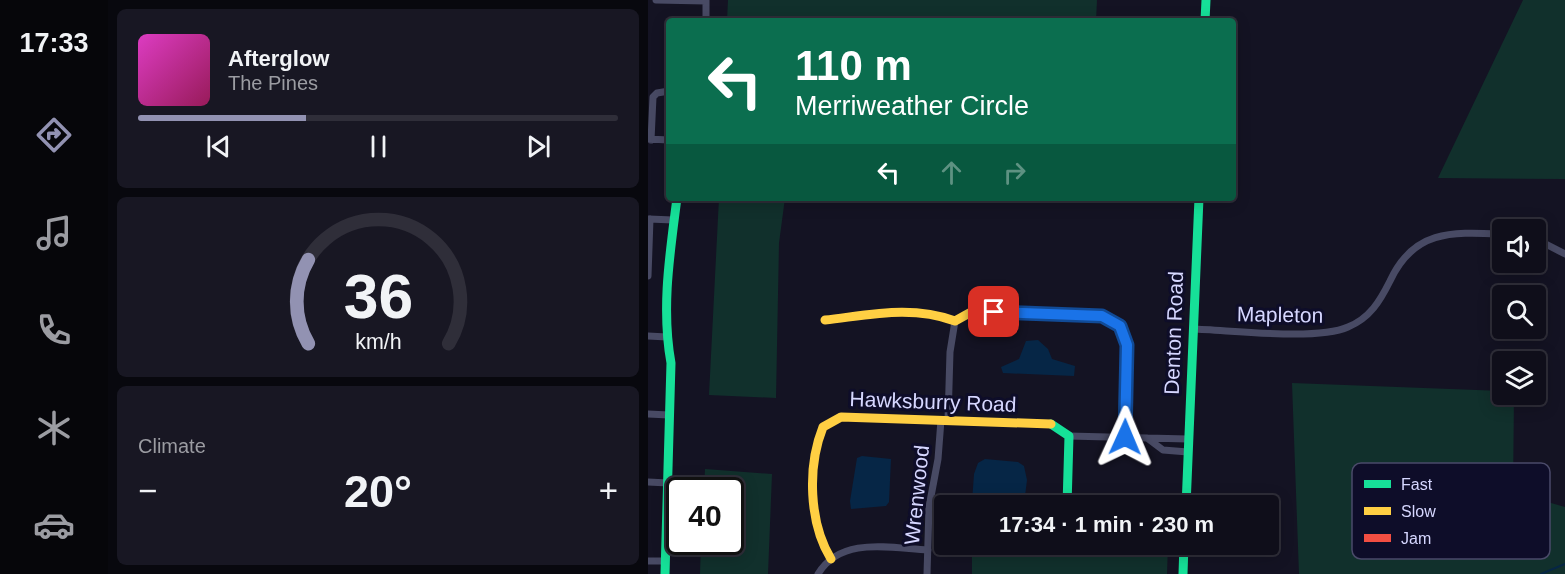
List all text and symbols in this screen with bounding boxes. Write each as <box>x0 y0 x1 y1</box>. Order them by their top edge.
text: 17:33 <box>19 28 89 58</box>
icon: left <box>696 42 774 120</box>
text: 110 m <box>795 42 912 89</box>
text: Afterglow <box>228 46 329 71</box>
text: The Pines <box>228 72 318 94</box>
text: Merriweather Circle <box>795 91 1029 121</box>
icon: directions <box>33 114 75 156</box>
icon: previous <box>202 130 235 163</box>
icon: pause <box>362 130 395 163</box>
icon: next <box>522 130 555 163</box>
icon: left <box>872 156 905 189</box>
icon: ahead <box>935 156 968 189</box>
icon: right <box>998 156 1031 189</box>
icon: music <box>33 212 75 254</box>
map controls <box>1492 219 1546 405</box>
button: sound <box>1492 219 1546 273</box>
text: 36 <box>343 262 413 331</box>
street label: Denton Road <box>1160 271 1187 395</box>
button: search <box>1492 285 1546 339</box>
pin <box>968 286 1019 337</box>
icon: arrive <box>977 295 1010 328</box>
street label: Mapleton <box>1237 302 1323 327</box>
icon: phone <box>33 309 75 351</box>
text: km/h <box>355 330 401 354</box>
button: layers <box>1492 351 1546 405</box>
street label: Hawksburry Road <box>849 387 1017 416</box>
position arrow <box>1093 405 1157 469</box>
icon: climate <box>33 407 75 449</box>
text: Climate <box>138 435 206 457</box>
street label: Wrenwood <box>900 444 933 546</box>
legend <box>1352 463 1550 559</box>
text: 20° <box>344 466 412 517</box>
text: − <box>138 472 157 509</box>
text: + <box>599 472 618 509</box>
text: Fast <box>1401 476 1433 493</box>
speed limit sign: 40 <box>666 477 744 555</box>
text: Slow <box>1401 503 1436 520</box>
icon: car <box>33 504 75 546</box>
text: 17:34 · 1 min · 230 m <box>999 512 1214 537</box>
text: Jam <box>1401 530 1431 547</box>

